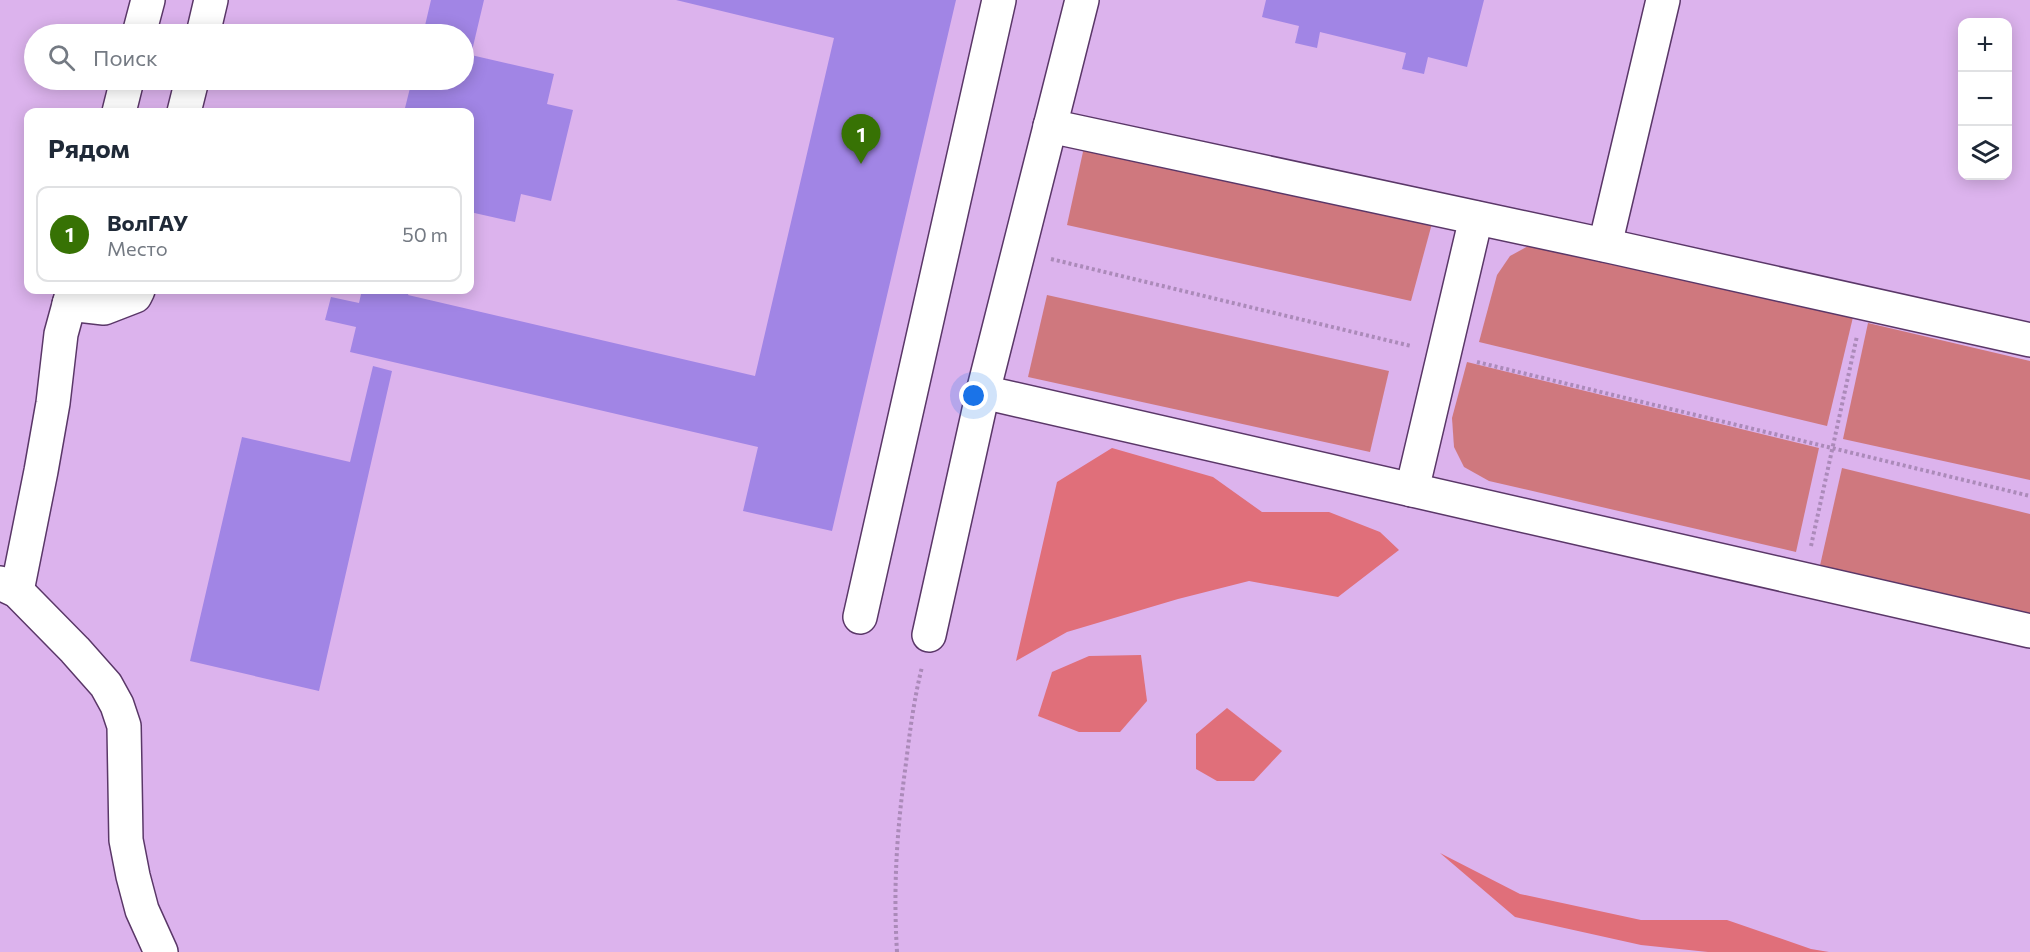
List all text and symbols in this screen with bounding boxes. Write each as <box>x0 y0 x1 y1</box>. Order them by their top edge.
map controls <box>1958 18 2012 180</box>
button: + <box>1958 18 2012 72</box>
search box <box>24 24 474 90</box>
icon: search <box>45 41 78 74</box>
text: Поиск <box>93 44 158 71</box>
button: − <box>1958 72 2012 126</box>
pin: 1 <box>842 114 880 164</box>
button: layers <box>1958 126 2012 180</box>
text: Рядом <box>48 132 130 163</box>
text: ВолГАУ <box>107 209 188 236</box>
text: 1 <box>65 222 74 246</box>
text: 50 m <box>402 222 448 246</box>
text: Место <box>107 236 168 260</box>
your location <box>959 381 988 410</box>

